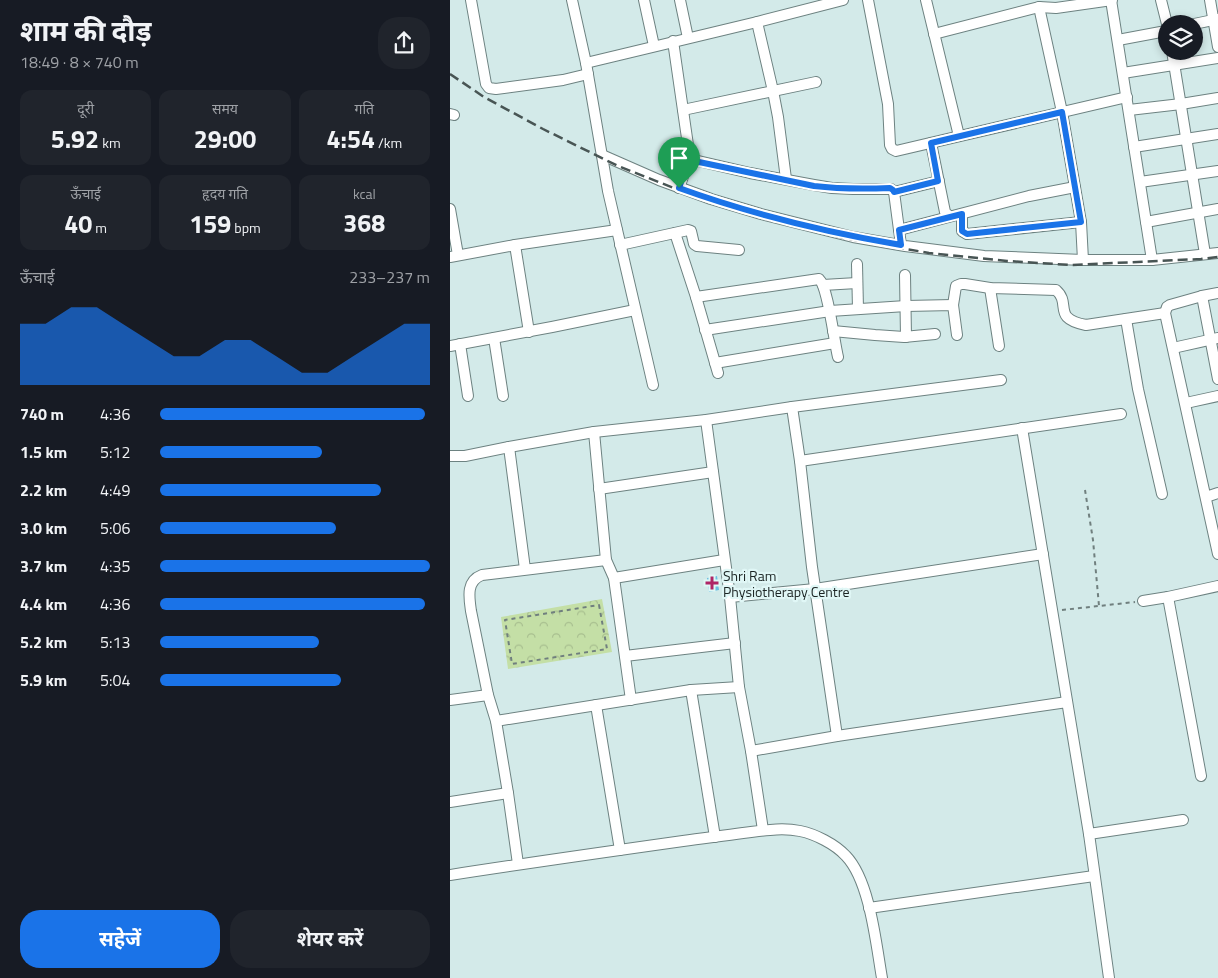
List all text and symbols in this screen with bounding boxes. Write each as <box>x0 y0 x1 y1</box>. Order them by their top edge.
text: शाम की दौड़ <box>20 9 151 52</box>
map controls <box>1158 15 1203 60</box>
button: layers <box>1158 15 1203 60</box>
button: share <box>378 17 430 69</box>
text: 18:49 · 8 × 740 m <box>20 50 139 74</box>
text: दूरी <box>77 98 94 119</box>
text: समय <box>212 98 238 119</box>
text: गति <box>355 98 374 119</box>
text: 5.92 <box>51 120 99 158</box>
text: 29:00 <box>194 120 256 158</box>
text: 4:54 <box>326 120 375 158</box>
text: km <box>99 132 121 153</box>
text: /km <box>375 132 402 153</box>
pin <box>658 137 700 188</box>
icon: arrive <box>665 144 693 172</box>
text: ऊँचाई <box>70 183 101 204</box>
text: हृदय गति <box>202 183 248 204</box>
text: kcal <box>353 183 376 204</box>
text: 368 <box>343 204 385 242</box>
text: 40 <box>64 205 92 243</box>
text: 159 <box>189 205 231 243</box>
text: m <box>92 217 107 238</box>
text: bpm <box>231 217 261 238</box>
text: ऊँचाई <box>20 265 55 289</box>
text: 233–237 m <box>349 265 430 289</box>
text: 740 m <box>20 402 64 426</box>
text: 4:36 <box>100 402 130 426</box>
text: 1.5 km <box>20 440 67 464</box>
text: 5:12 <box>100 440 130 464</box>
text: 2.2 km <box>20 478 67 502</box>
text: 4:49 <box>100 478 130 502</box>
text: 3.0 km <box>20 516 67 540</box>
text: 5:06 <box>100 516 130 540</box>
text: 3.7 km <box>20 554 67 578</box>
text: 4:35 <box>100 554 130 578</box>
place label: Shri Ram Physiotherapy Centre <box>723 565 849 602</box>
marker: Shri Ram Physiotherapy Centre <box>705 576 719 590</box>
text: 4.4 km <box>20 592 67 616</box>
text: 4:36 <box>100 592 130 616</box>
text: 5.2 km <box>20 630 67 654</box>
text: 5:13 <box>100 630 130 654</box>
text: 5.9 km <box>20 668 67 692</box>
text: 5:04 <box>100 668 130 692</box>
button: सहेजें <box>20 910 220 968</box>
button: शेयर करें <box>230 910 430 968</box>

